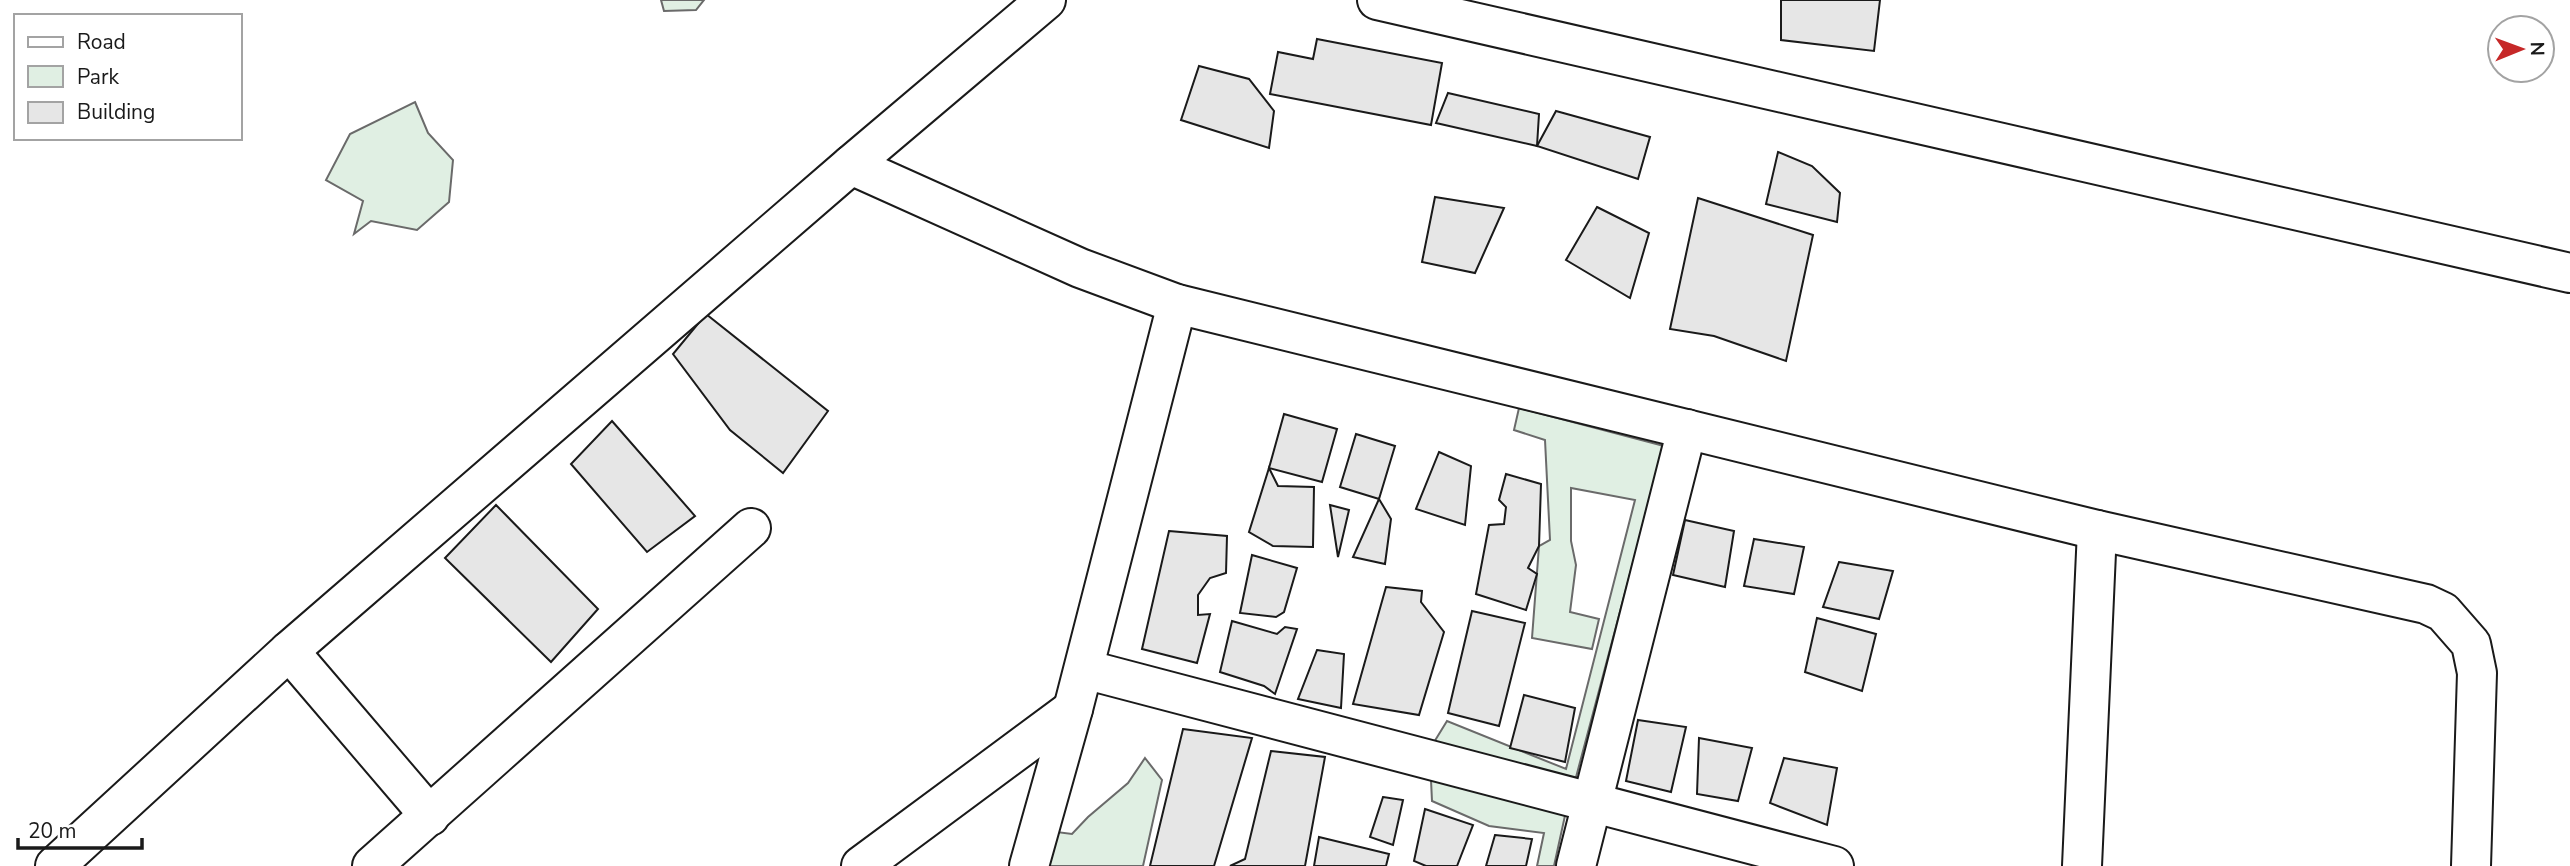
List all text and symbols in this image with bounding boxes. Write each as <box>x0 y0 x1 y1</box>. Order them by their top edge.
legend <box>14 14 242 140</box>
north arrow <box>2486 14 2556 84</box>
text: Road <box>77 28 126 56</box>
text: N <box>2524 41 2550 56</box>
text: Park <box>77 63 119 91</box>
text: Building <box>77 98 155 126</box>
scale bar <box>18 806 142 850</box>
text: 20 m <box>28 817 77 845</box>

